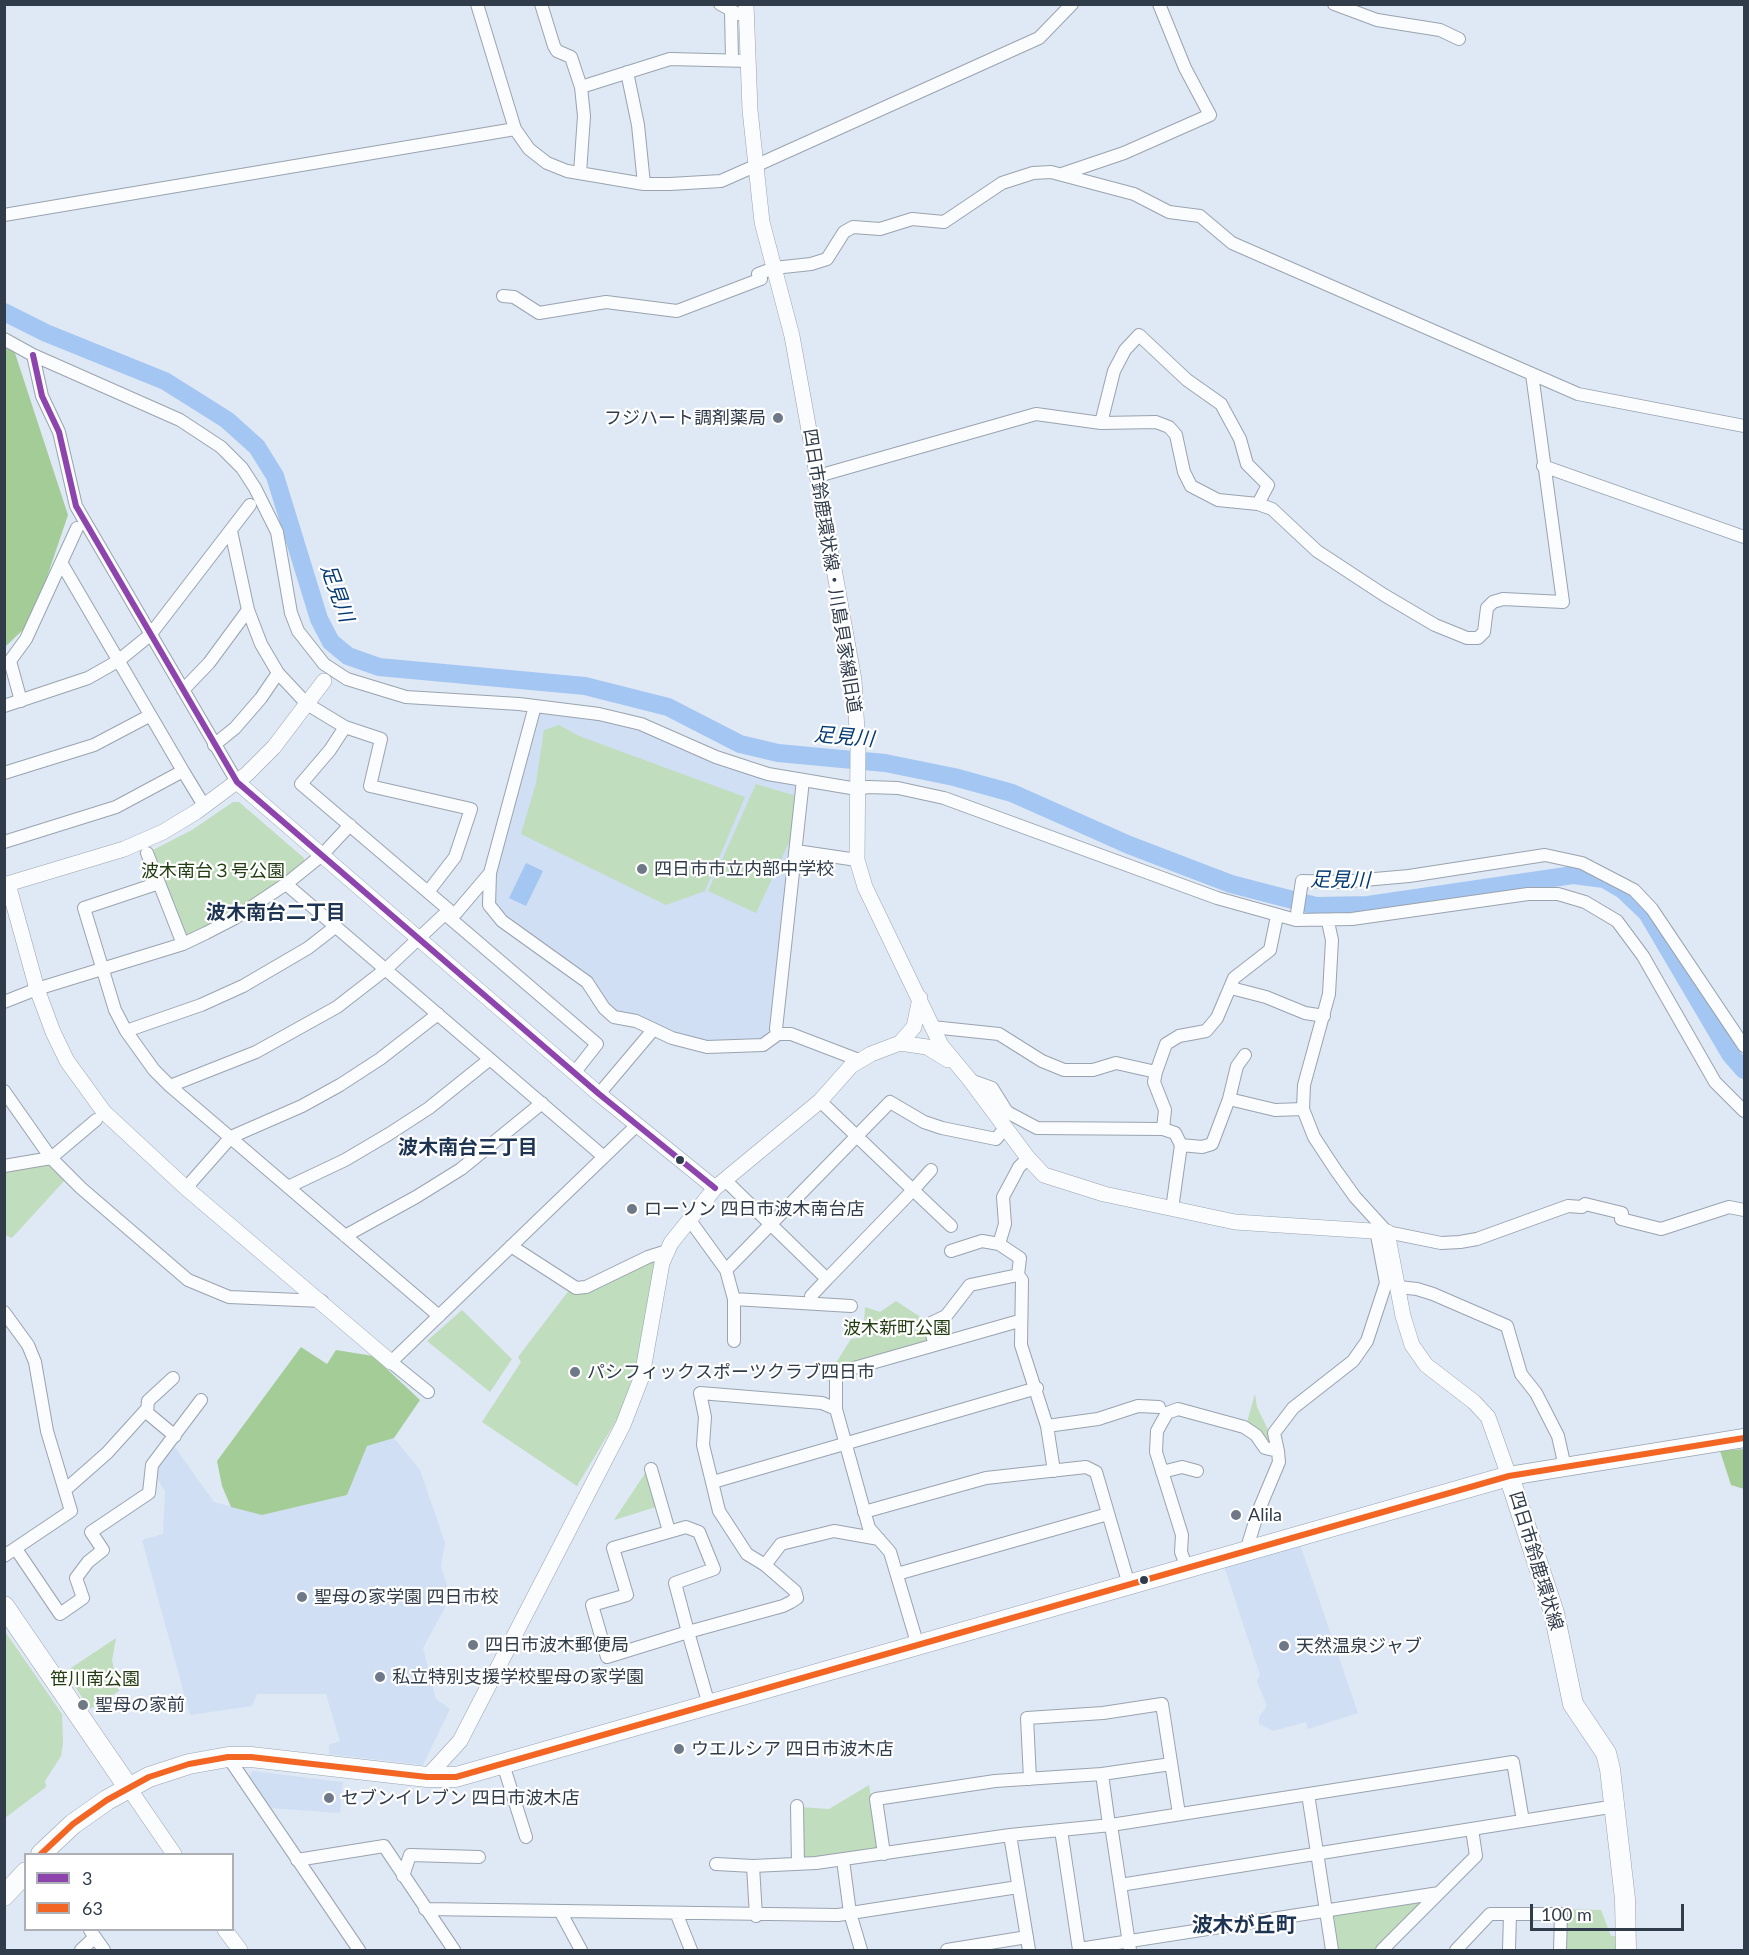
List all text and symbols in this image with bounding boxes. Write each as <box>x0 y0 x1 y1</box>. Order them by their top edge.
place label: フジハート調剤薬局 <box>604 407 766 429</box>
marker: フジハート調剤薬局 <box>771 411 785 425</box>
street label: 四日市鈴鹿環状線・川島貝家線旧道 <box>799 427 865 715</box>
water label: 足見川 <box>315 561 359 625</box>
water label: 足見川 <box>813 722 875 752</box>
place label: 四日市市立内部中学校 <box>654 858 834 880</box>
park label: 波木南台３号公園 <box>141 860 285 882</box>
marker: 四日市市立内部中学校 <box>635 862 649 876</box>
water label: 足見川 <box>1310 867 1370 893</box>
district label: 波木南台二丁目 <box>206 901 346 925</box>
district label: 波木南台三丁目 <box>398 1136 538 1160</box>
unlabelled marker <box>674 1154 686 1166</box>
place label: ローソン 四日市波木南台店 <box>644 1198 865 1220</box>
marker: ローソン 四日市波木南台店 <box>625 1202 639 1216</box>
park label: 波木新町公園 <box>843 1317 951 1339</box>
place label: パシフィックスポーツクラブ四日市 <box>587 1361 875 1383</box>
marker: パシフィックスポーツクラブ四日市 <box>568 1365 582 1379</box>
street label: 四日市鈴鹿環状線 <box>1505 1489 1567 1633</box>
place label: Alila <box>1248 1504 1282 1526</box>
marker: Alila <box>1229 1508 1243 1522</box>
unlabelled marker <box>1138 1574 1150 1586</box>
place label: 聖母の家学園 四日市校 <box>314 1586 499 1608</box>
marker: 聖母の家学園 四日市校 <box>295 1590 309 1604</box>
place label: 四日市波木郵便局 <box>485 1634 629 1656</box>
place label: 天然温泉ジャブ <box>1296 1635 1422 1657</box>
marker: 四日市波木郵便局 <box>466 1638 480 1652</box>
marker: 天然温泉ジャブ <box>1277 1639 1291 1653</box>
place label: 私立特別支援学校聖母の家学園 <box>392 1666 644 1688</box>
park label: 笹川南公園 <box>50 1668 140 1690</box>
marker: 私立特別支援学校聖母の家学園 <box>373 1670 387 1684</box>
place label: 聖母の家前 <box>95 1694 185 1716</box>
marker: 聖母の家前 <box>76 1698 90 1712</box>
place label: ウエルシア 四日市波木店 <box>691 1738 894 1760</box>
marker: ウエルシア 四日市波木店 <box>672 1742 686 1756</box>
place label: セブンイレブン 四日市波木店 <box>341 1787 580 1809</box>
marker: セブンイレブン 四日市波木店 <box>322 1791 336 1805</box>
legend <box>24 1853 234 1931</box>
text: 3 <box>82 1867 92 1889</box>
scale bar <box>1533 1892 1688 1930</box>
text: 63 <box>82 1897 103 1919</box>
text: 100 m <box>1541 1903 1592 1925</box>
district label: 波木が丘町 <box>1192 1912 1296 1938</box>

